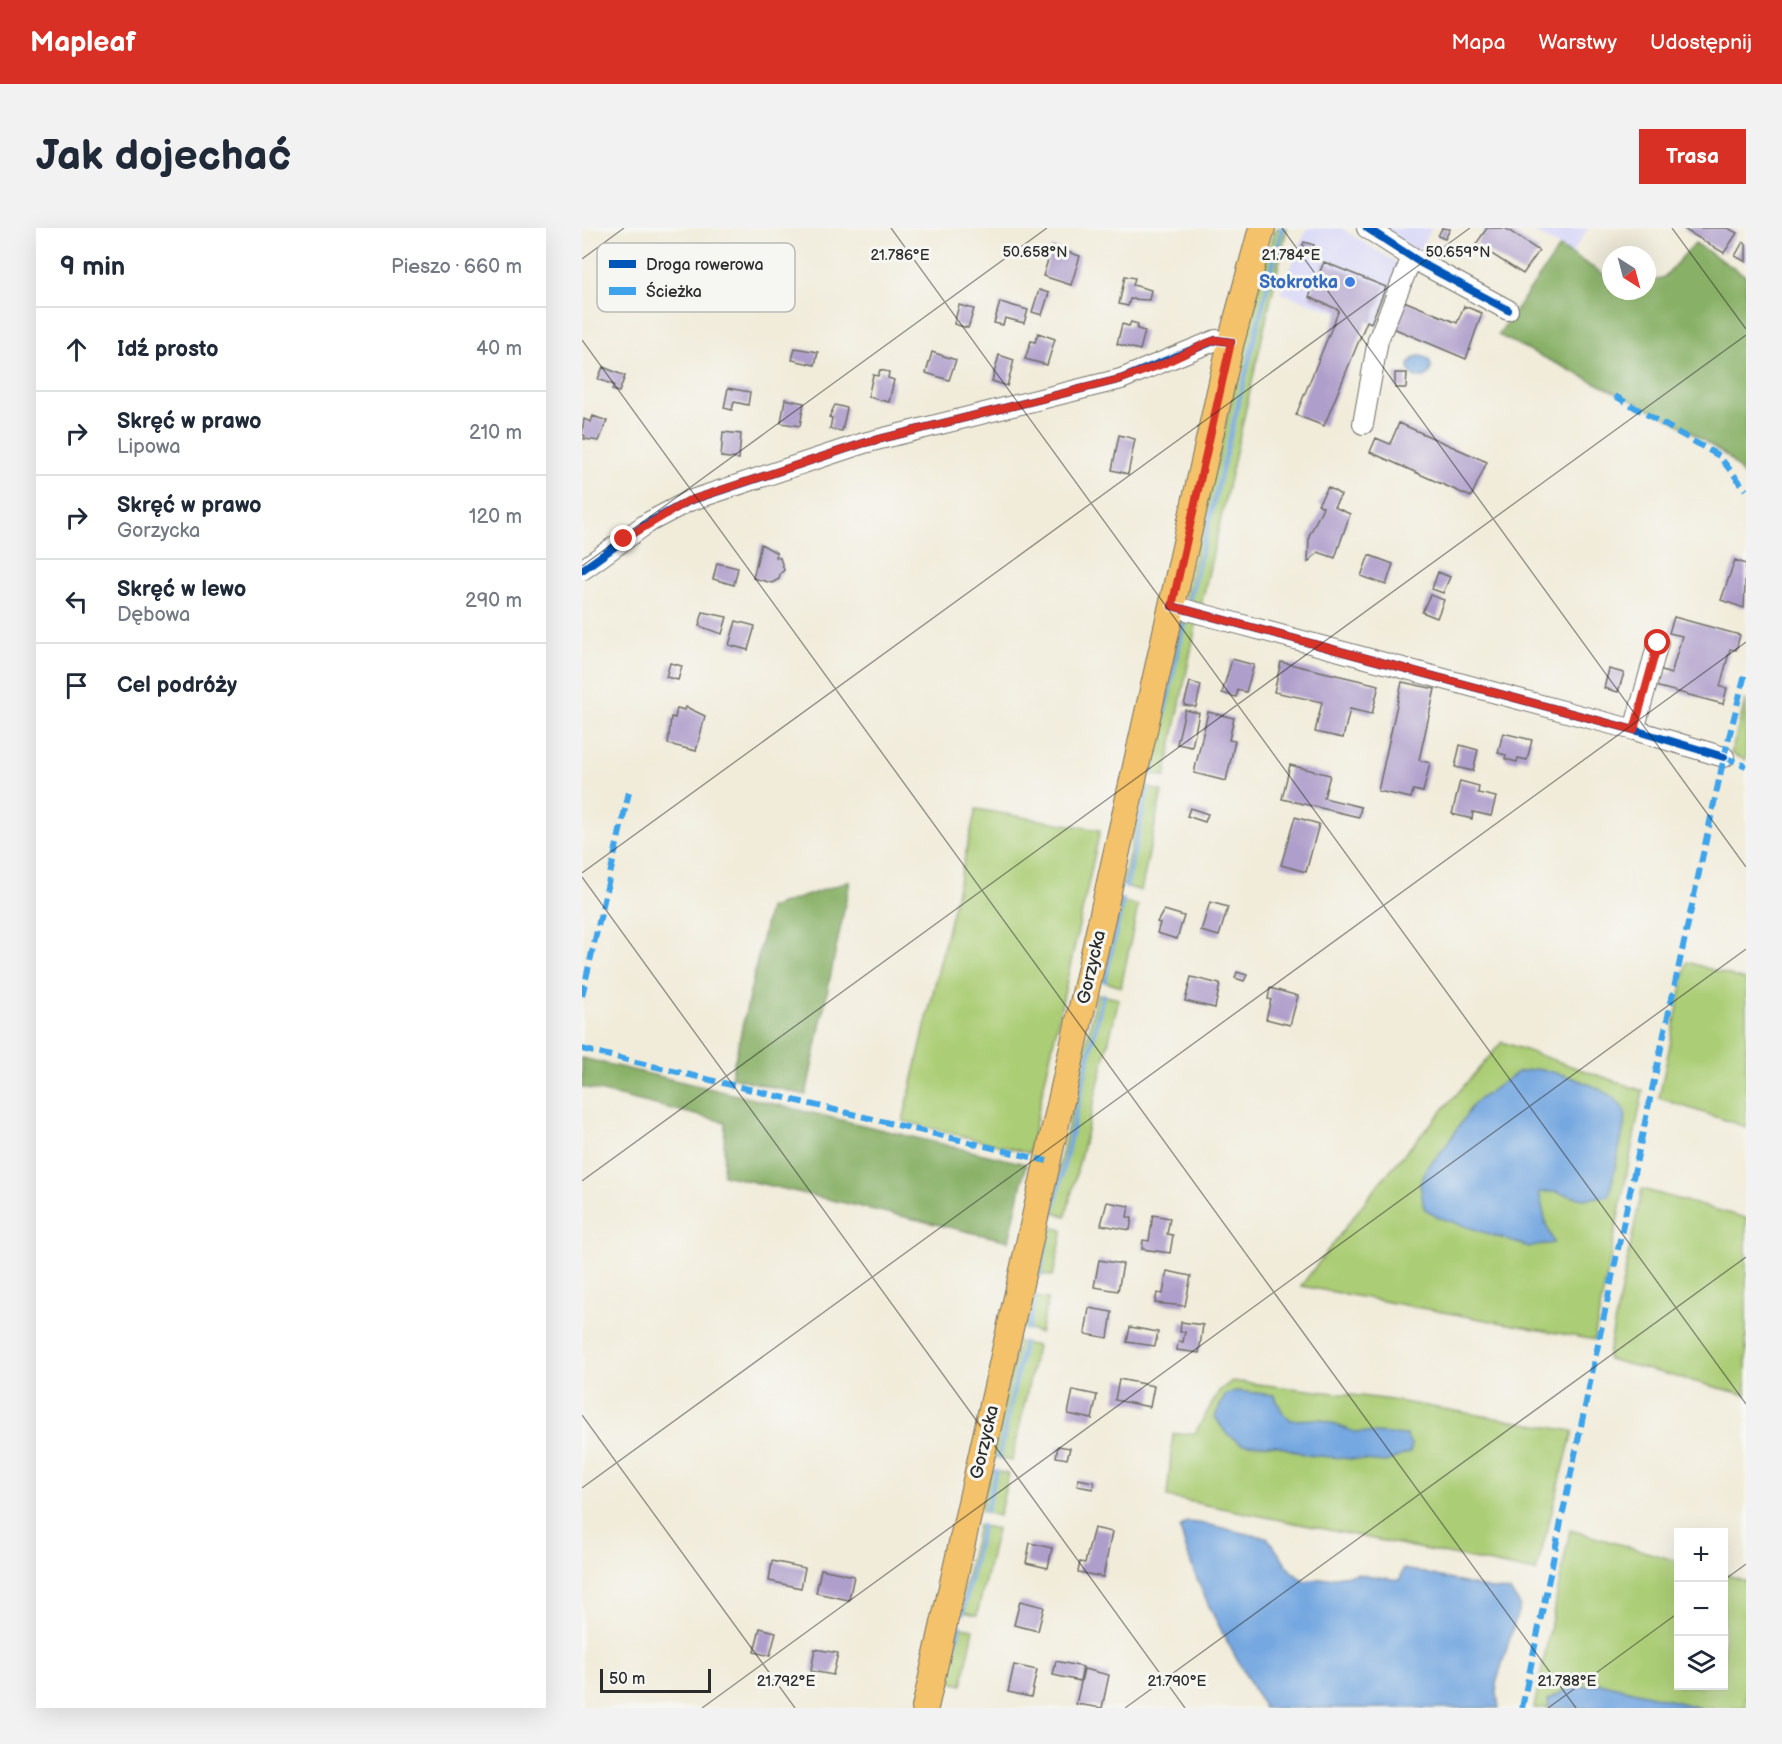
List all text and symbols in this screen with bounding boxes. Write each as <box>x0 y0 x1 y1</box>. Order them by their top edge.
text: Mapleaf <box>30 26 136 59</box>
text: Mapa <box>1452 30 1506 55</box>
text: Warstwy <box>1539 30 1617 55</box>
text: Udostępnij <box>1650 30 1752 55</box>
button: Trasa <box>1639 129 1746 184</box>
text: Jak dojechać <box>36 131 291 182</box>
legend <box>597 243 795 312</box>
text: 50.658°N <box>1002 243 1068 262</box>
text: 50.659°N <box>1426 243 1490 262</box>
text: 21.786°E <box>870 246 930 265</box>
text: 21.784°E <box>1262 246 1321 265</box>
north arrow <box>1602 246 1656 300</box>
text: 9 min <box>60 252 125 283</box>
text: Pieszo · 660 m <box>391 255 522 279</box>
text: Droga rowerowa <box>646 256 764 275</box>
place label: Stokrotka <box>1259 272 1338 293</box>
marker: Stokrotka <box>1343 275 1357 289</box>
text: Ścieżka <box>646 281 702 302</box>
icon: ahead <box>60 333 93 366</box>
text: Idź prosto <box>117 336 219 363</box>
text: 40 m <box>476 337 522 361</box>
text: Skręć w prawo <box>117 408 262 435</box>
icon: right <box>60 417 93 450</box>
text: 210 m <box>469 421 522 445</box>
text: Lipowa <box>117 435 181 459</box>
text: Skręć w prawo <box>117 492 262 519</box>
icon: right <box>60 501 93 534</box>
text: 120 m <box>469 505 522 529</box>
text: Gorzycka <box>117 519 200 543</box>
route end <box>610 525 636 551</box>
text: Skręć w lewo <box>117 576 246 603</box>
icon: left <box>60 585 93 618</box>
text: 290 m <box>465 589 522 613</box>
text: Dębowa <box>117 603 190 627</box>
route start <box>1644 629 1670 655</box>
icon: arrive <box>60 669 93 702</box>
text: Cel podróży <box>117 672 237 699</box>
street label: Gorzycka <box>1073 928 1110 1006</box>
street label: Gorzycka <box>966 1403 1003 1481</box>
map controls <box>1674 1528 1728 1690</box>
button: + <box>1674 1528 1728 1582</box>
button: − <box>1674 1582 1728 1636</box>
button: layers <box>1674 1636 1728 1690</box>
scale bar <box>600 1666 711 1694</box>
text: 50 m <box>609 1670 645 1689</box>
text: 21.792°E <box>757 1672 815 1691</box>
text: 21.790°E <box>1147 1672 1207 1691</box>
text: 21.788°E <box>1537 1672 1597 1691</box>

